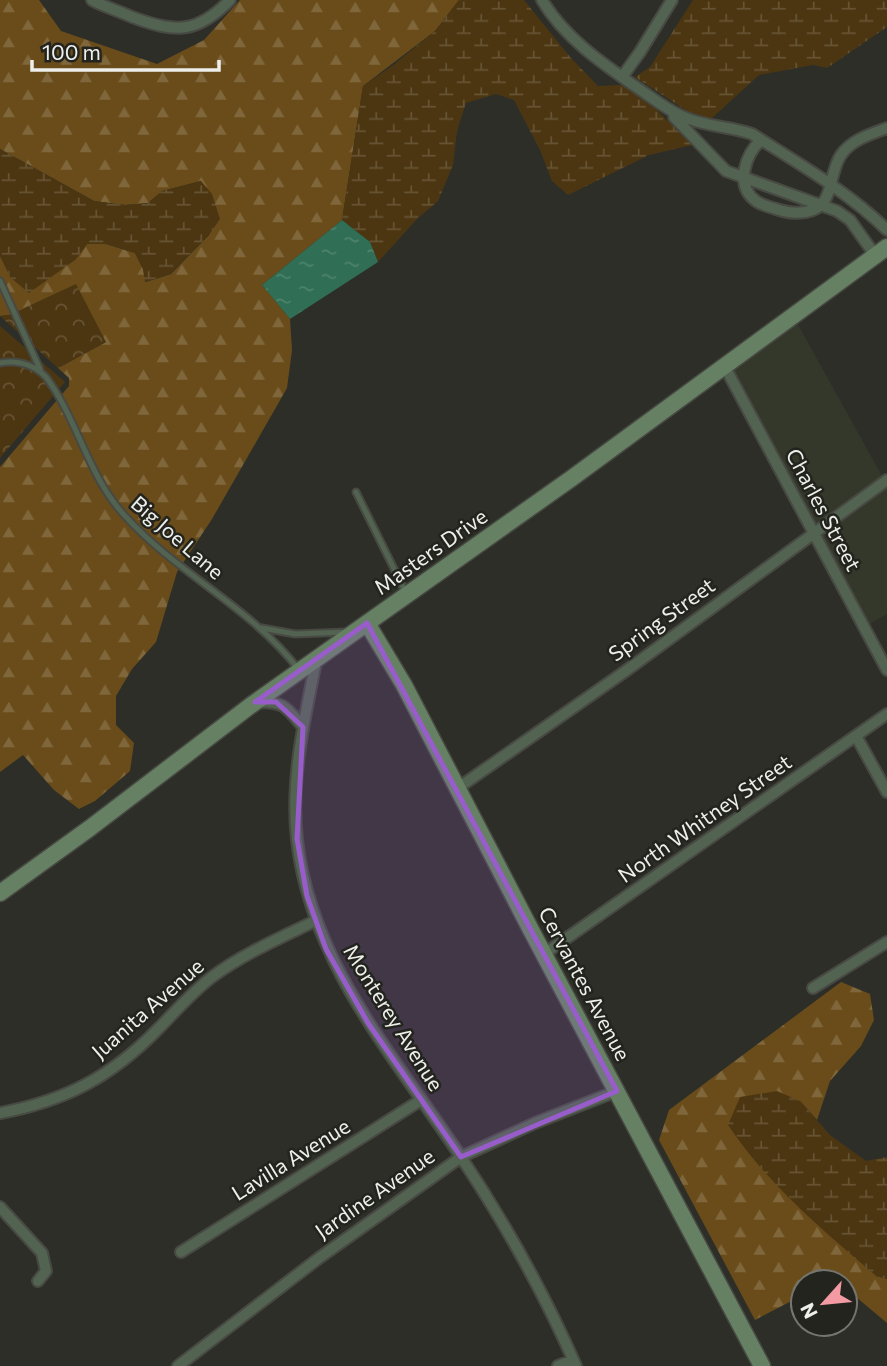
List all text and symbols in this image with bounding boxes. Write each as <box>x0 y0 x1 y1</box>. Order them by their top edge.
scale bar <box>32 28 219 72</box>
text: 100 m <box>42 39 101 64</box>
street label: Charles Street <box>782 444 867 575</box>
street label: Big Joe Lane <box>127 490 229 584</box>
street label: Masters Drive <box>369 503 491 599</box>
street label: Spring Street <box>603 572 719 666</box>
street label: North Whitney Street <box>613 748 796 887</box>
street label: Cervantes Avenue <box>534 902 636 1064</box>
street label: Monterey Avenue <box>339 939 449 1095</box>
street label: Juanita Avenue <box>86 953 208 1063</box>
street label: Lavilla Avenue <box>226 1112 354 1205</box>
street label: Jardine Avenue <box>310 1142 439 1243</box>
north arrow <box>789 1268 859 1338</box>
text: N <box>795 1299 822 1323</box>

